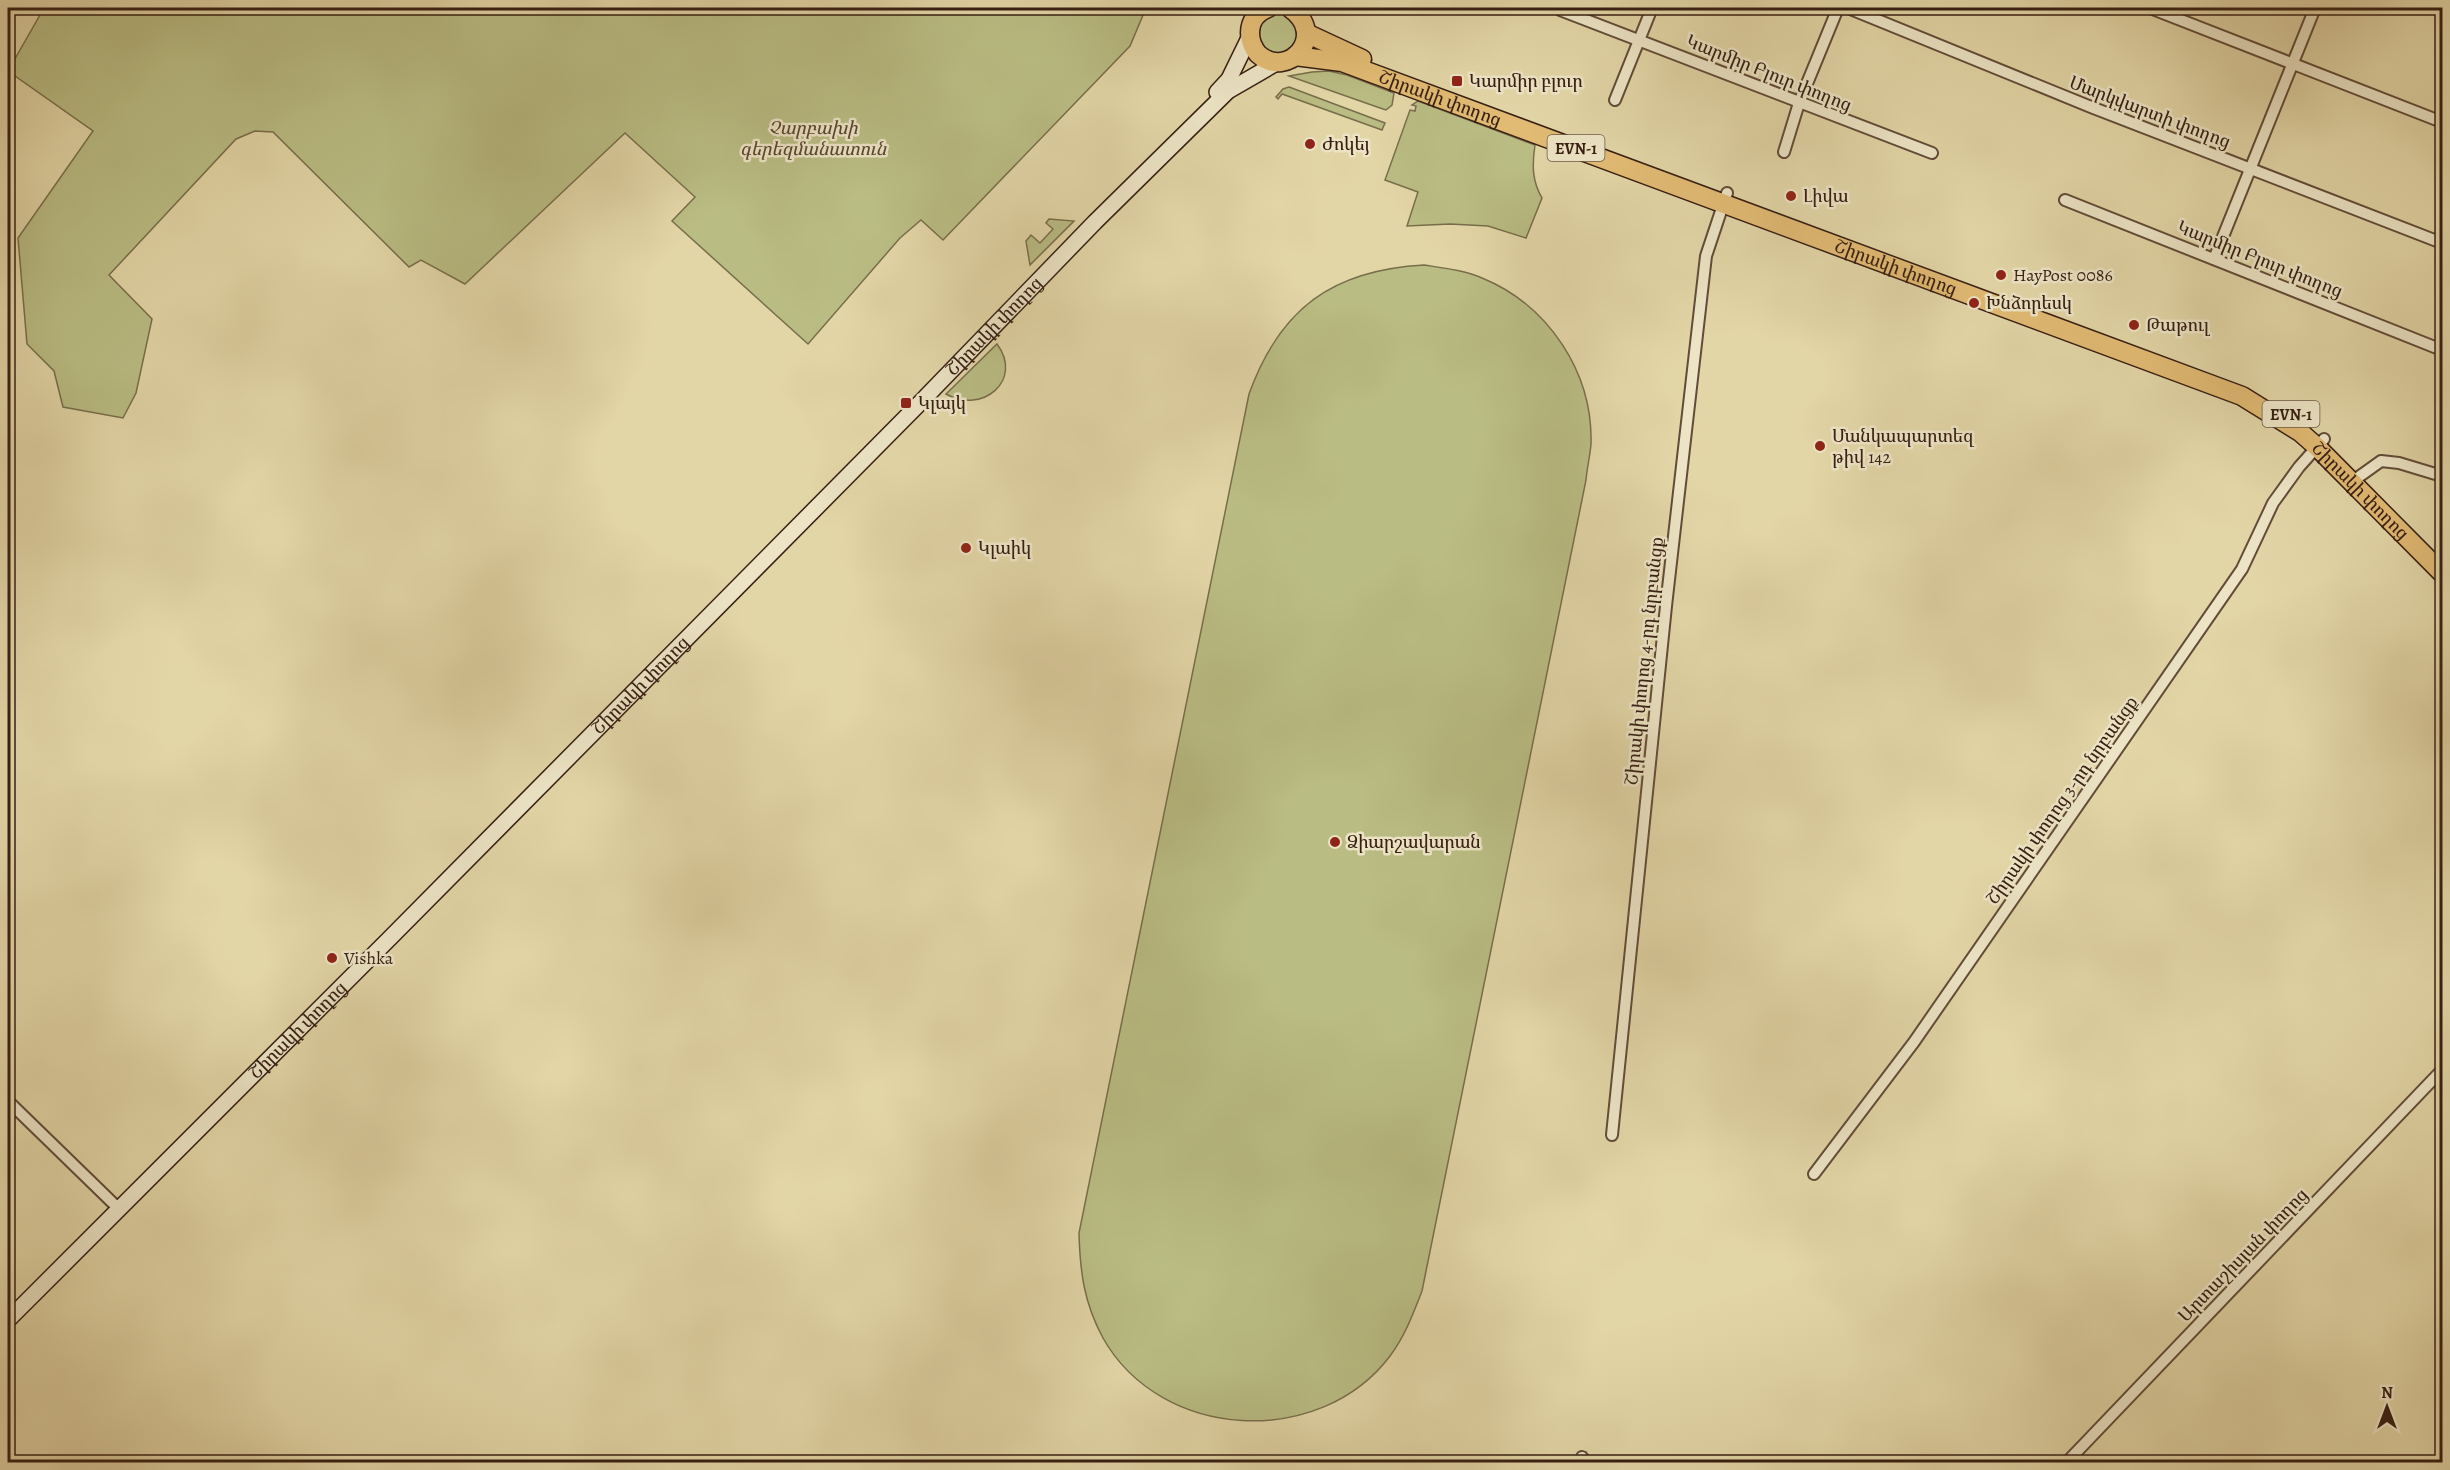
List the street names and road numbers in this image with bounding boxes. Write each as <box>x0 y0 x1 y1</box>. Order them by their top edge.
street label: Կարմիր Բլուր փողոց <box>1683 29 1855 117</box>
street label: Շիրակի փողոց <box>1375 65 1505 132</box>
street label: Մարկվարտի փողոց <box>2066 70 2234 154</box>
road number: EVN-1 <box>1548 135 1604 161</box>
street label: Կարմիր Բլուր փողոց <box>2174 215 2346 303</box>
street label: Շիրակի փողոց <box>1831 234 1960 301</box>
street label: Շիրակի փողոց <box>941 272 1048 381</box>
road number: EVN-1 <box>2262 401 2320 427</box>
street label: Շիրակի փողոց <box>2306 437 2414 545</box>
street label: Շիրակի փողոց 4-րդ նրբանցք <box>1619 536 1669 786</box>
street label: Շիրակի փողոց <box>586 631 694 740</box>
street label: Շիրակի փողոց 3-րդ նրբանցք <box>1981 691 2143 909</box>
street label: Շիրակի փողոց <box>244 976 352 1084</box>
street label: Արտաշիսյան փողոց <box>2173 1183 2313 1327</box>

